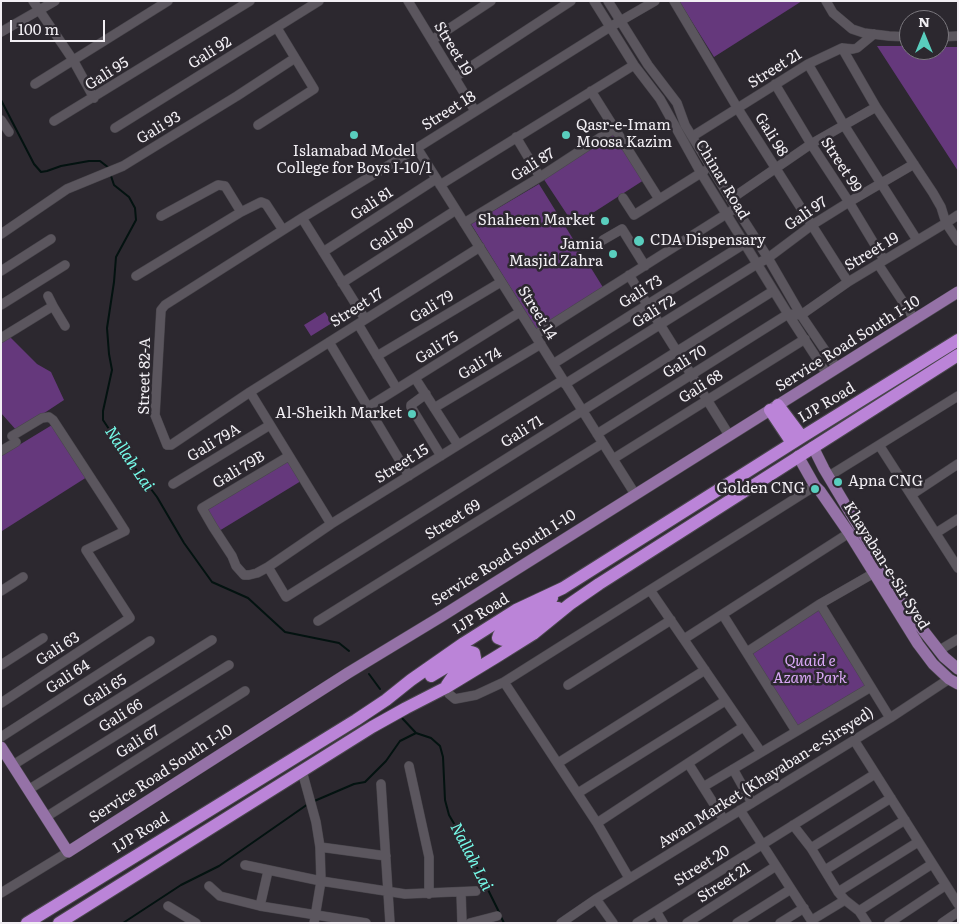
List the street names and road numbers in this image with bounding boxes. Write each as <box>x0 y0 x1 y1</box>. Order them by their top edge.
street label: Street 19 <box>430 19 476 79</box>
street label: Gali 92 <box>185 33 235 73</box>
street label: Street 21 <box>745 46 805 92</box>
street label: Gali 95 <box>82 54 132 94</box>
street label: Street 18 <box>419 87 479 135</box>
street label: Gali 93 <box>134 108 184 148</box>
street label: Gali 98 <box>751 110 791 160</box>
street label: Street 99 <box>817 134 865 196</box>
street label: Chinar Road <box>691 137 753 223</box>
street label: Gali 87 <box>508 145 558 185</box>
street label: Gali 81 <box>347 184 397 224</box>
street label: Gali 97 <box>781 193 831 235</box>
street label: Gali 80 <box>366 214 418 256</box>
street label: Street 19 <box>842 229 902 275</box>
street label: Gali 73 <box>616 272 666 312</box>
street label: Street 14 <box>514 283 560 343</box>
street label: Street 17 <box>327 285 387 331</box>
street label: Gali 79 <box>407 287 457 327</box>
street label: Gali 72 <box>629 292 679 332</box>
street label: Service Road South I-10 <box>772 292 924 396</box>
street label: Gali 75 <box>412 328 462 368</box>
street label: Street 82-A <box>135 337 155 415</box>
street label: Gali 70 <box>660 341 710 383</box>
street label: Gali 74 <box>455 344 505 384</box>
street label: Gali 68 <box>676 366 726 408</box>
street label: IJP Road <box>795 379 859 427</box>
street label: Gali 71 <box>498 412 546 452</box>
street label: Gali 79A <box>184 420 244 466</box>
street label: Street 15 <box>372 441 432 487</box>
street label: Gali 79B <box>210 447 268 493</box>
street label: Street 69 <box>422 496 484 544</box>
street label: Khayaban-e-Sir Syed <box>839 499 933 633</box>
street label: Service Road South I-10 <box>428 506 580 610</box>
street label: IJP Road <box>450 590 512 638</box>
street label: Gali 63 <box>33 628 83 670</box>
street label: Gali 64 <box>43 656 93 698</box>
street label: Gali 65 <box>80 671 130 711</box>
street label: Gali 66 <box>96 696 146 736</box>
street label: Awan Market (Khayaban-e-Sirsyed) <box>655 704 877 852</box>
street label: Service Road South I-10 <box>86 721 236 827</box>
street label: Gali 67 <box>113 722 163 762</box>
street label: IJP Road <box>110 809 172 857</box>
street label: Street 20 <box>671 842 733 890</box>
street label: Street 21 <box>694 859 754 907</box>

